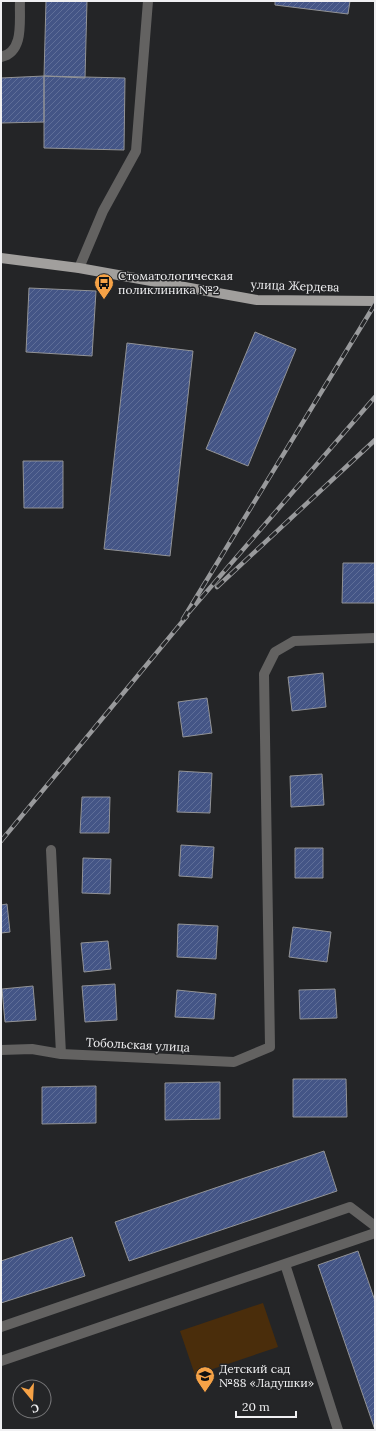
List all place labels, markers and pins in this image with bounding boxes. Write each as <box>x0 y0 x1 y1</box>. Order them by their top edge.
place label: Стоматологическая поликлиника №2 <box>118 268 233 297</box>
bus stop icon: Стоматологическая поликлиника №2 <box>93 272 115 300</box>
place label: Детский сад №88 «Ладушки» <box>219 1361 314 1390</box>
school or university icon: Детский сад №88 «Ладушки» <box>194 1365 216 1393</box>

